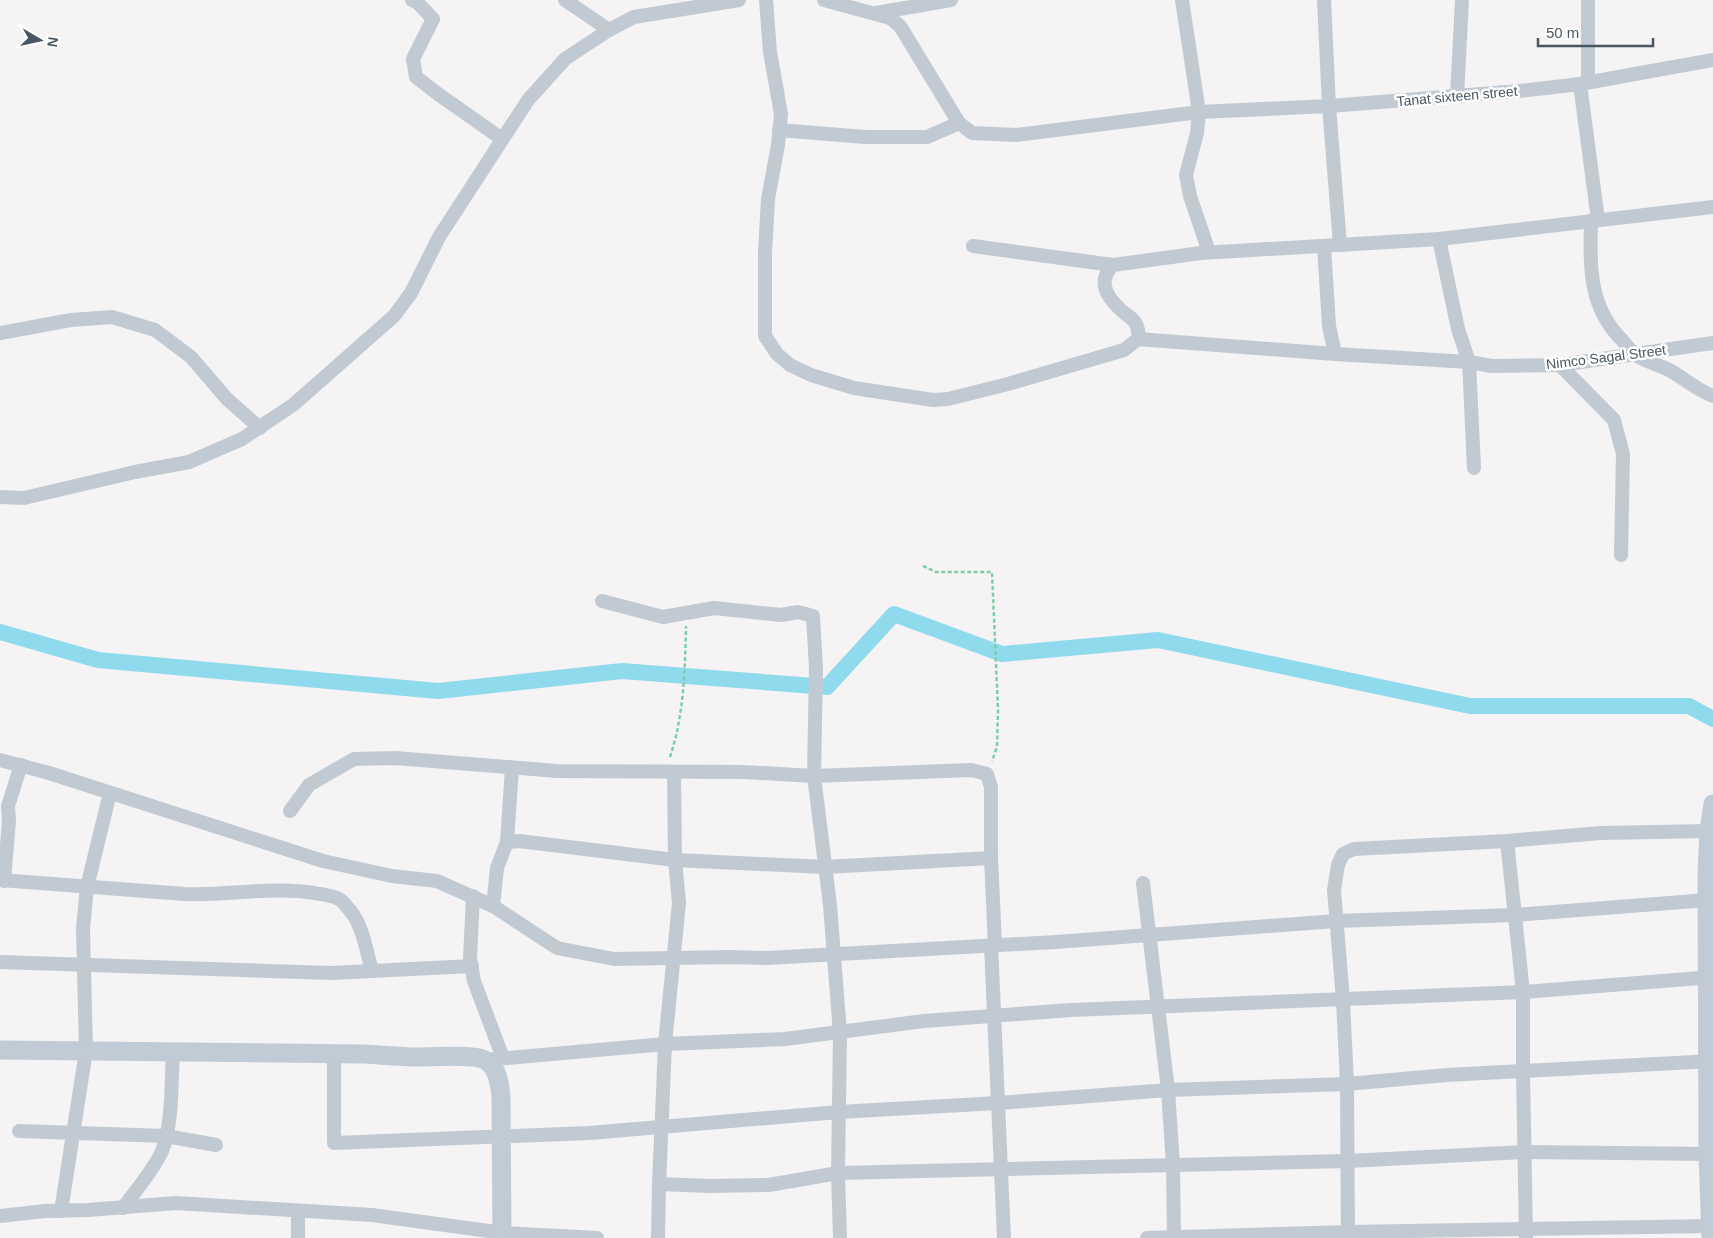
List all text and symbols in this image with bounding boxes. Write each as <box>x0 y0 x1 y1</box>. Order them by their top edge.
north arrow <box>15 15 65 65</box>
scale bar <box>1538 15 1653 47</box>
text: 50 m <box>1546 24 1579 41</box>
text: N <box>44 36 62 48</box>
street label: Tanat sixteen street <box>1396 83 1518 109</box>
street label: Nimco Sagal Street <box>1545 342 1667 372</box>

